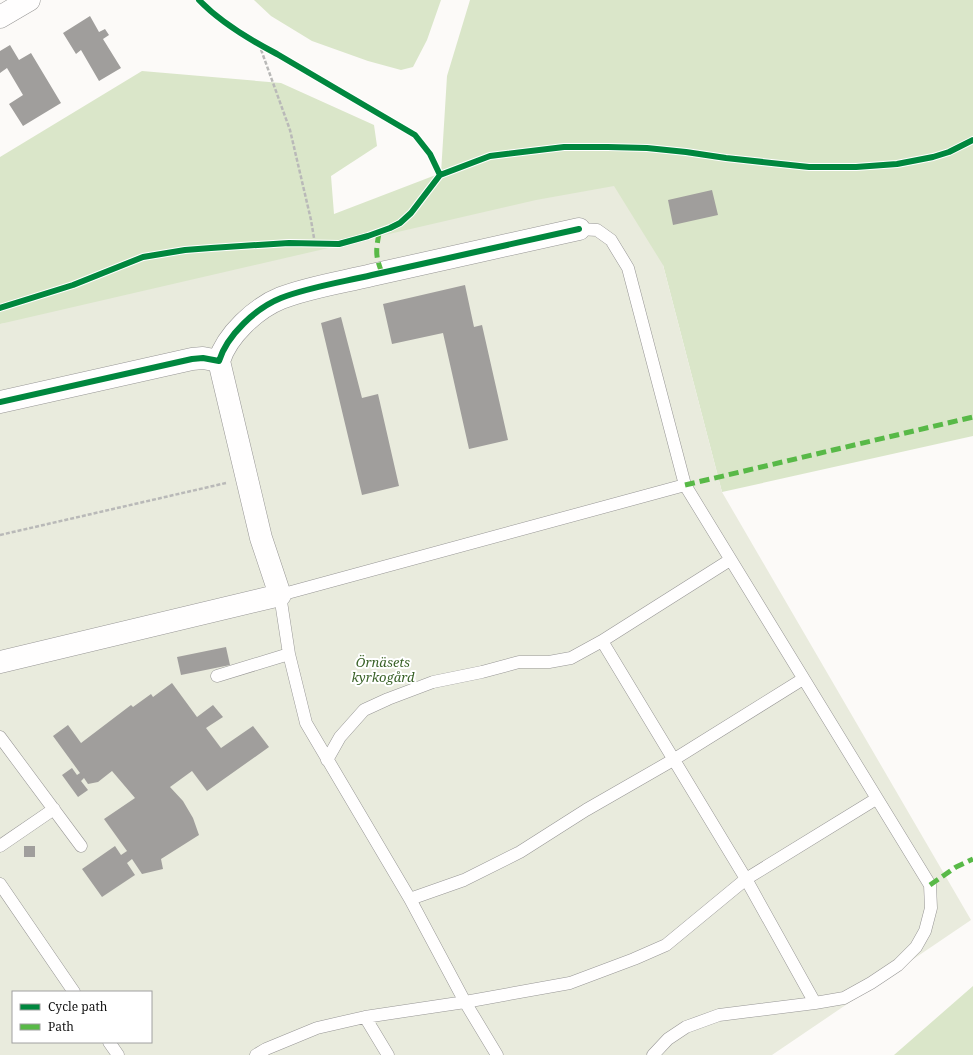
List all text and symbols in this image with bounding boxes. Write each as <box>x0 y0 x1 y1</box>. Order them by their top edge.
park label: Örnäsets kyrkogård <box>351 653 415 686</box>
legend <box>12 991 152 1043</box>
text: Cycle path <box>48 998 108 1015</box>
text: Path <box>48 1018 74 1035</box>

